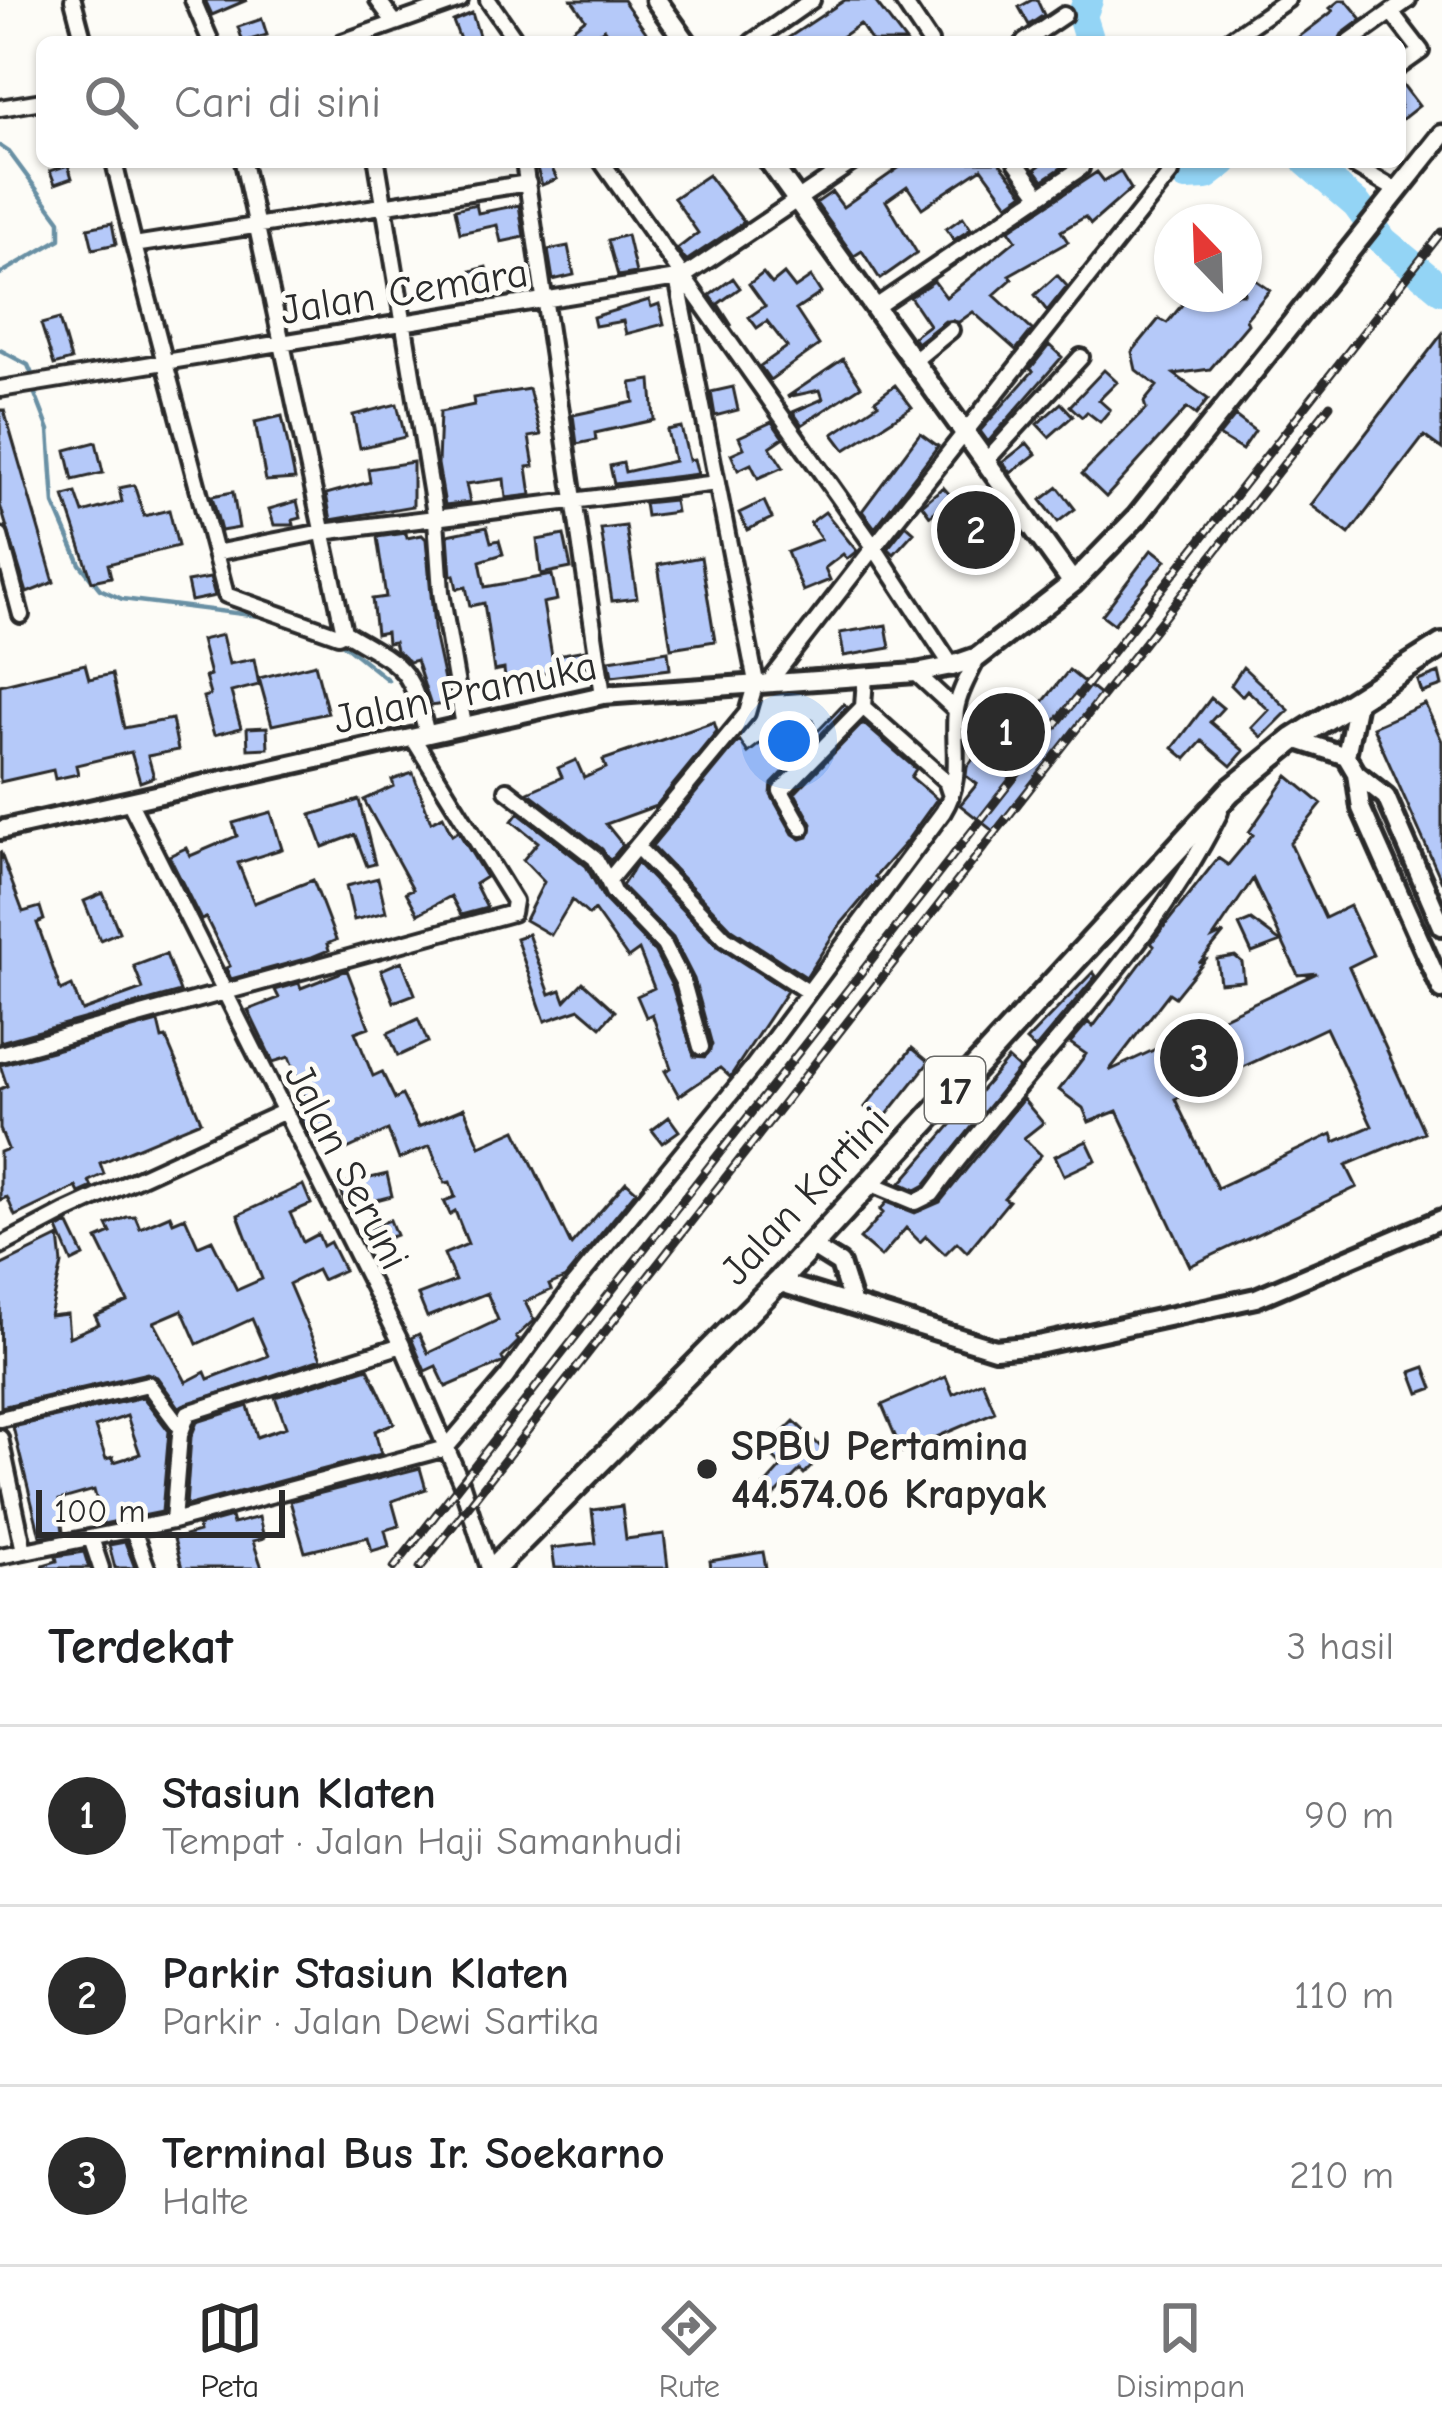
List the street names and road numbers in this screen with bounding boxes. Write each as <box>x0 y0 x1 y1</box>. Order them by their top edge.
street label: Jalan Cemara <box>277 248 531 335</box>
street label: Jalan Pramuka <box>329 641 601 744</box>
street label: Jalan Seruni <box>274 1056 419 1278</box>
road number: 17 <box>925 1057 985 1123</box>
street label: Jalan Kartini <box>710 1097 900 1295</box>

